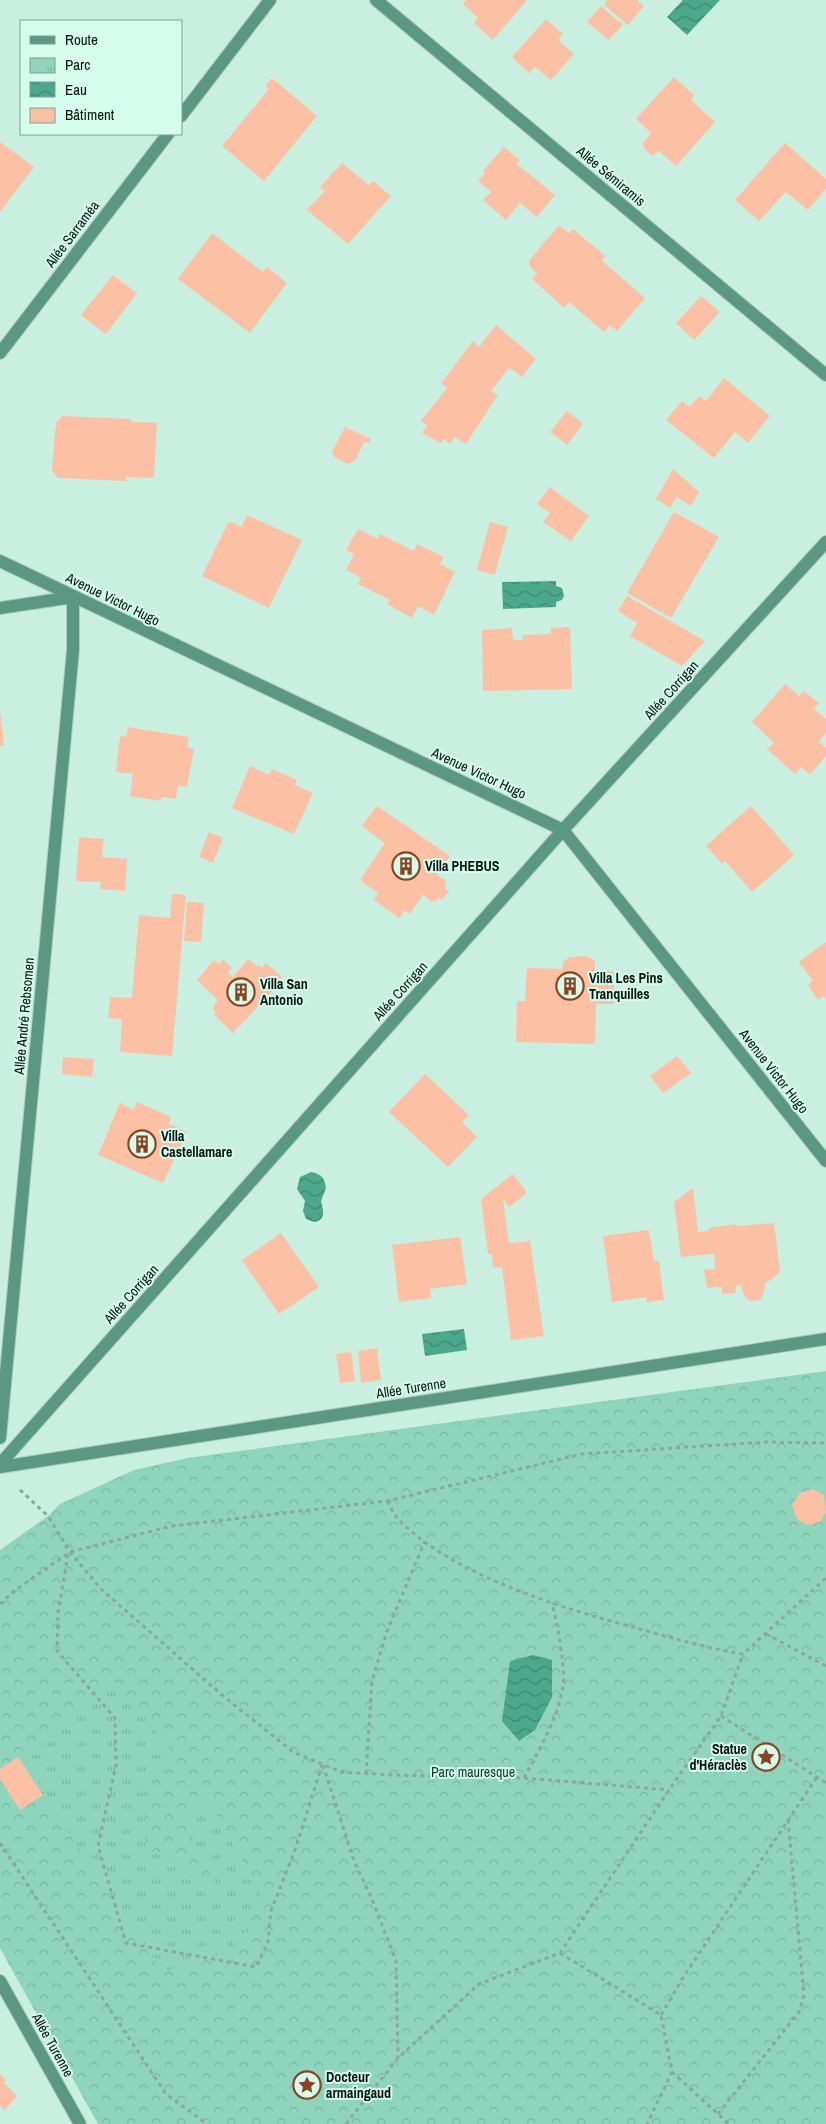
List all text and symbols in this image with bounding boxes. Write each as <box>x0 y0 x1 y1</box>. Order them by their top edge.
legend <box>20 20 182 135</box>
text: Route <box>65 29 98 50</box>
text: Parc <box>65 54 90 75</box>
text: Eau <box>65 79 87 100</box>
text: Bâtiment <box>65 104 115 125</box>
street label: Allée Sémiramis <box>572 141 649 210</box>
street label: Allée Sarraméa <box>40 197 103 272</box>
street label: Avenue Victor Hugo <box>62 568 163 630</box>
street label: Allée Corrigan <box>639 657 702 724</box>
street label: Avenue Victor Hugo <box>428 743 529 803</box>
building icon: Villa PHEBUS <box>391 851 421 881</box>
place label: Villa PHEBUS <box>425 857 500 875</box>
street label: Allée André Rebsomen <box>10 957 38 1076</box>
street label: Allée Corrigan <box>368 958 431 1025</box>
place label: Villa Les Pins Tranquilles <box>589 969 663 1003</box>
building icon: Villa Les Pins Tranquilles <box>555 971 585 1001</box>
place label: Villa San Antonio <box>260 975 308 1009</box>
building icon: Villa San Antonio <box>226 977 256 1007</box>
street label: Avenue Victor Hugo <box>735 1024 813 1117</box>
place label: Villa Castellamare <box>161 1127 232 1161</box>
building icon: Villa Castellamare <box>127 1129 157 1159</box>
street label: Allée Corrigan <box>99 1261 162 1328</box>
street label: Allée Turenne <box>374 1374 447 1403</box>
place label: Statue d'Héraclès <box>689 1740 747 1774</box>
place icon: Statue d'Héraclès <box>751 1742 781 1772</box>
park label: Parc mauresque <box>431 1763 515 1781</box>
street label: Allée Turenne <box>28 2009 78 2080</box>
place label: Docteur armaingaud <box>326 2068 391 2102</box>
place icon: Docteur armaingaud <box>292 2070 322 2100</box>

